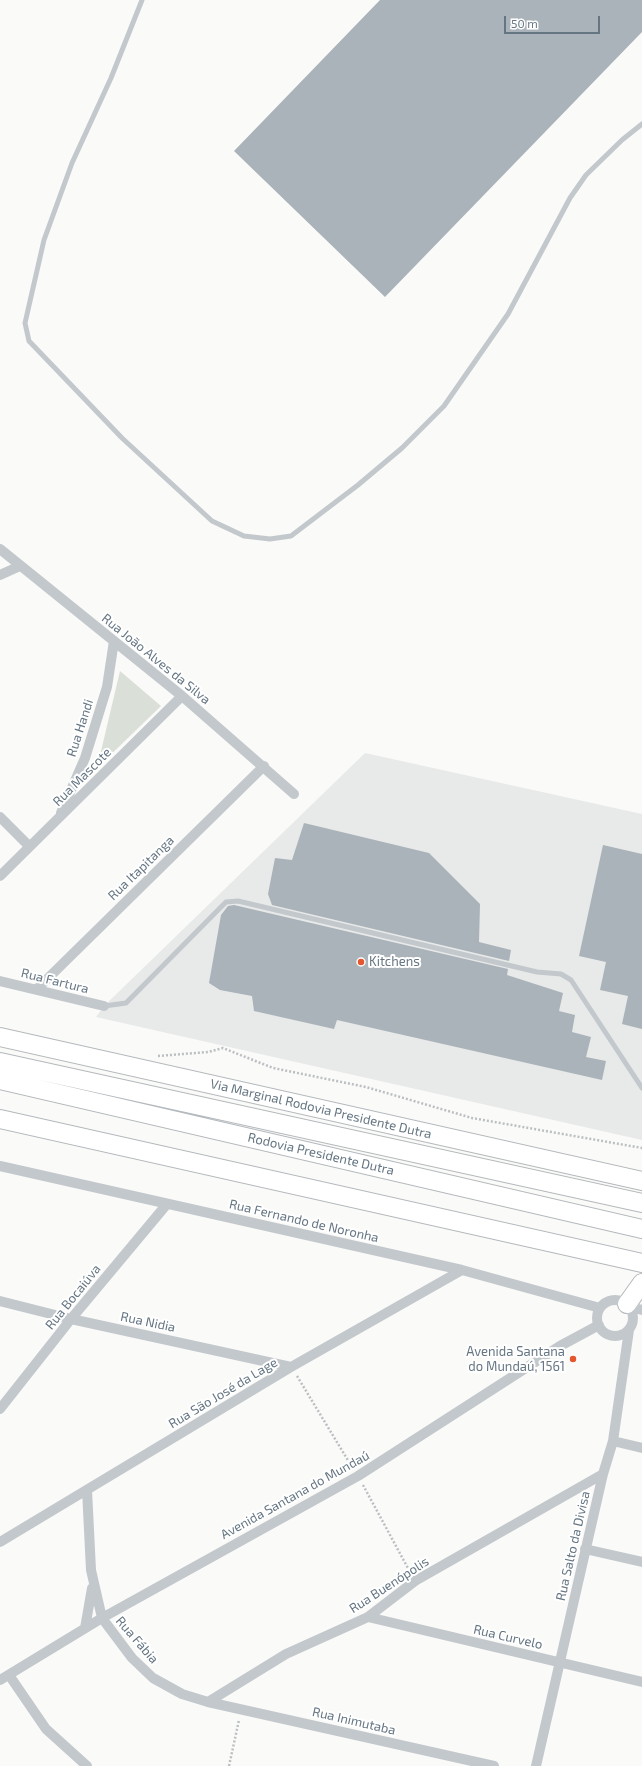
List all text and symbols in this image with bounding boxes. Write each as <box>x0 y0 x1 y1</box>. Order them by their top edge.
scale bar <box>506 8 602 34</box>
text: 50 m <box>511 16 538 30</box>
street label: Rua João Alves da Silva <box>99 610 213 708</box>
street label: Rua Handi <box>63 697 97 759</box>
street label: Rua Mascote <box>50 745 114 809</box>
street label: Rua Itapitanga <box>105 833 177 903</box>
place label: Kitchens <box>369 954 420 970</box>
marker: Kitchens <box>356 957 366 967</box>
street label: Rua Fartura <box>20 965 90 997</box>
street label: Via Marginal Rodovia Presidente Dutra <box>209 1076 433 1142</box>
street label: Rodovia Presidente Dutra <box>246 1130 396 1178</box>
street label: Rua Fernando de Noronha <box>228 1196 380 1246</box>
street label: Rua Bocaiúva <box>42 1261 104 1333</box>
street label: Rua Nidia <box>119 1309 177 1335</box>
place label: Avenida Santana do Mundaú, 1561 <box>466 1344 565 1375</box>
street label: Rua São José da Lage <box>166 1354 280 1432</box>
marker: Avenida Santana do Mundaú, 1561 <box>568 1354 578 1364</box>
street label: Avenida Santana do Mundaú <box>218 1448 372 1542</box>
street label: Rua Salto da Divisa <box>553 1490 593 1602</box>
street label: Rua Buenópolis <box>346 1554 432 1616</box>
street label: Rua Fábia <box>112 1613 162 1667</box>
street label: Rua Curvelo <box>472 1621 544 1653</box>
street label: Rua Inimutaba <box>311 1704 397 1738</box>

